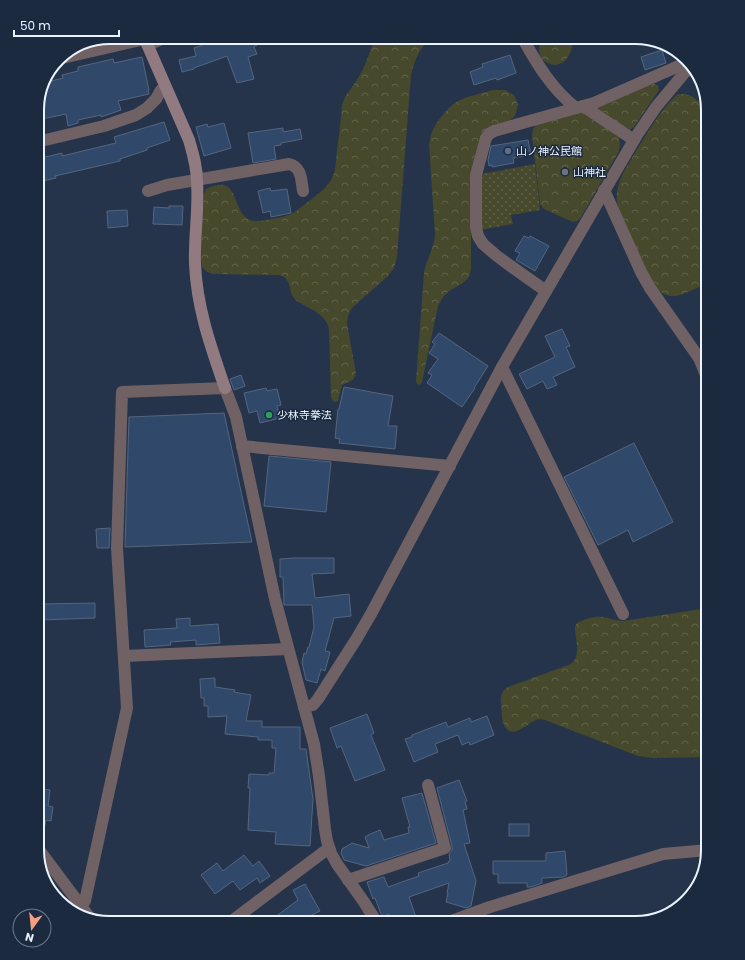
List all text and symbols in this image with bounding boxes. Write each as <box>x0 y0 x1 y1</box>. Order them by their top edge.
scale bar <box>14 12 119 38</box>
text: 50 m <box>20 17 51 34</box>
place label: 山ノ神公民館 <box>516 143 582 159</box>
marker: 山ノ神公民館 <box>503 146 513 156</box>
place label: 山神社 <box>573 164 606 180</box>
marker: 山神社 <box>560 167 570 177</box>
place label: 少林寺拳法 <box>277 407 332 423</box>
marker: 少林寺拳法 <box>264 410 274 420</box>
north arrow <box>12 908 52 948</box>
text: N <box>23 929 35 946</box>

